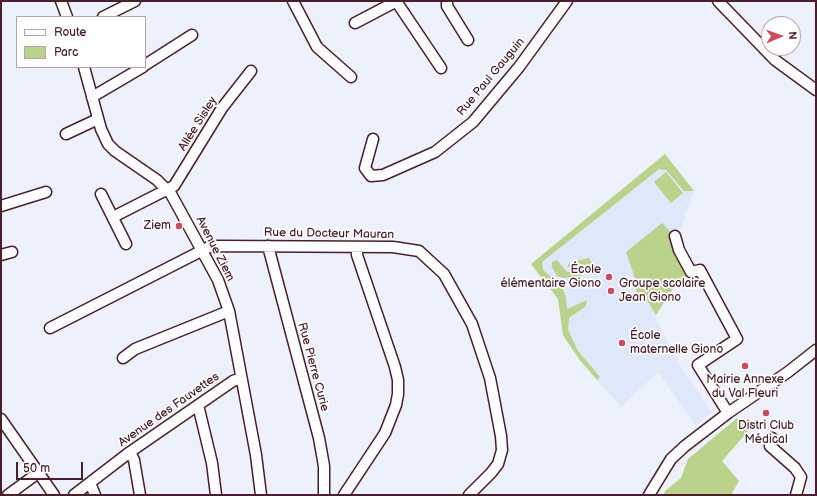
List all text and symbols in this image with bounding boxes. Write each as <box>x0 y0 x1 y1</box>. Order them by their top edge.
legend <box>16 16 146 68</box>
north arrow <box>761 16 801 56</box>
text: Route <box>54 25 86 40</box>
text: N <box>786 31 799 40</box>
street label: Rue Paul Gauguin <box>454 35 528 119</box>
text: Parc <box>54 45 78 60</box>
street label: Allée Sisley <box>176 94 220 154</box>
street label: Avenue Ziem <box>193 214 237 284</box>
place label: Ziem <box>144 219 171 233</box>
marker: Ziem <box>174 221 184 231</box>
street label: Rue du Docteur Mauran <box>264 226 394 242</box>
place label: École élémentaire Giono <box>501 263 601 291</box>
marker: École élémentaire Giono <box>604 272 614 282</box>
place label: Groupe scolaire Jean Giono <box>619 277 705 305</box>
marker: Groupe scolaire Jean Giono <box>606 286 616 296</box>
street label: Rue Pierre Curie <box>294 321 332 413</box>
place label: École maternelle Giono <box>630 329 723 357</box>
marker: École maternelle Giono <box>617 338 627 348</box>
marker: Mairie Annexe du Val Fleuri <box>740 361 750 371</box>
street label: Avenue des Fauvettes <box>116 370 222 450</box>
place label: Mairie Annexe du Val Fleuri <box>706 373 784 401</box>
marker: Distri Club Médical <box>761 408 771 418</box>
place label: Distri Club Médical <box>738 419 794 447</box>
scale bar <box>18 454 85 480</box>
text: 50 m <box>23 461 50 476</box>

